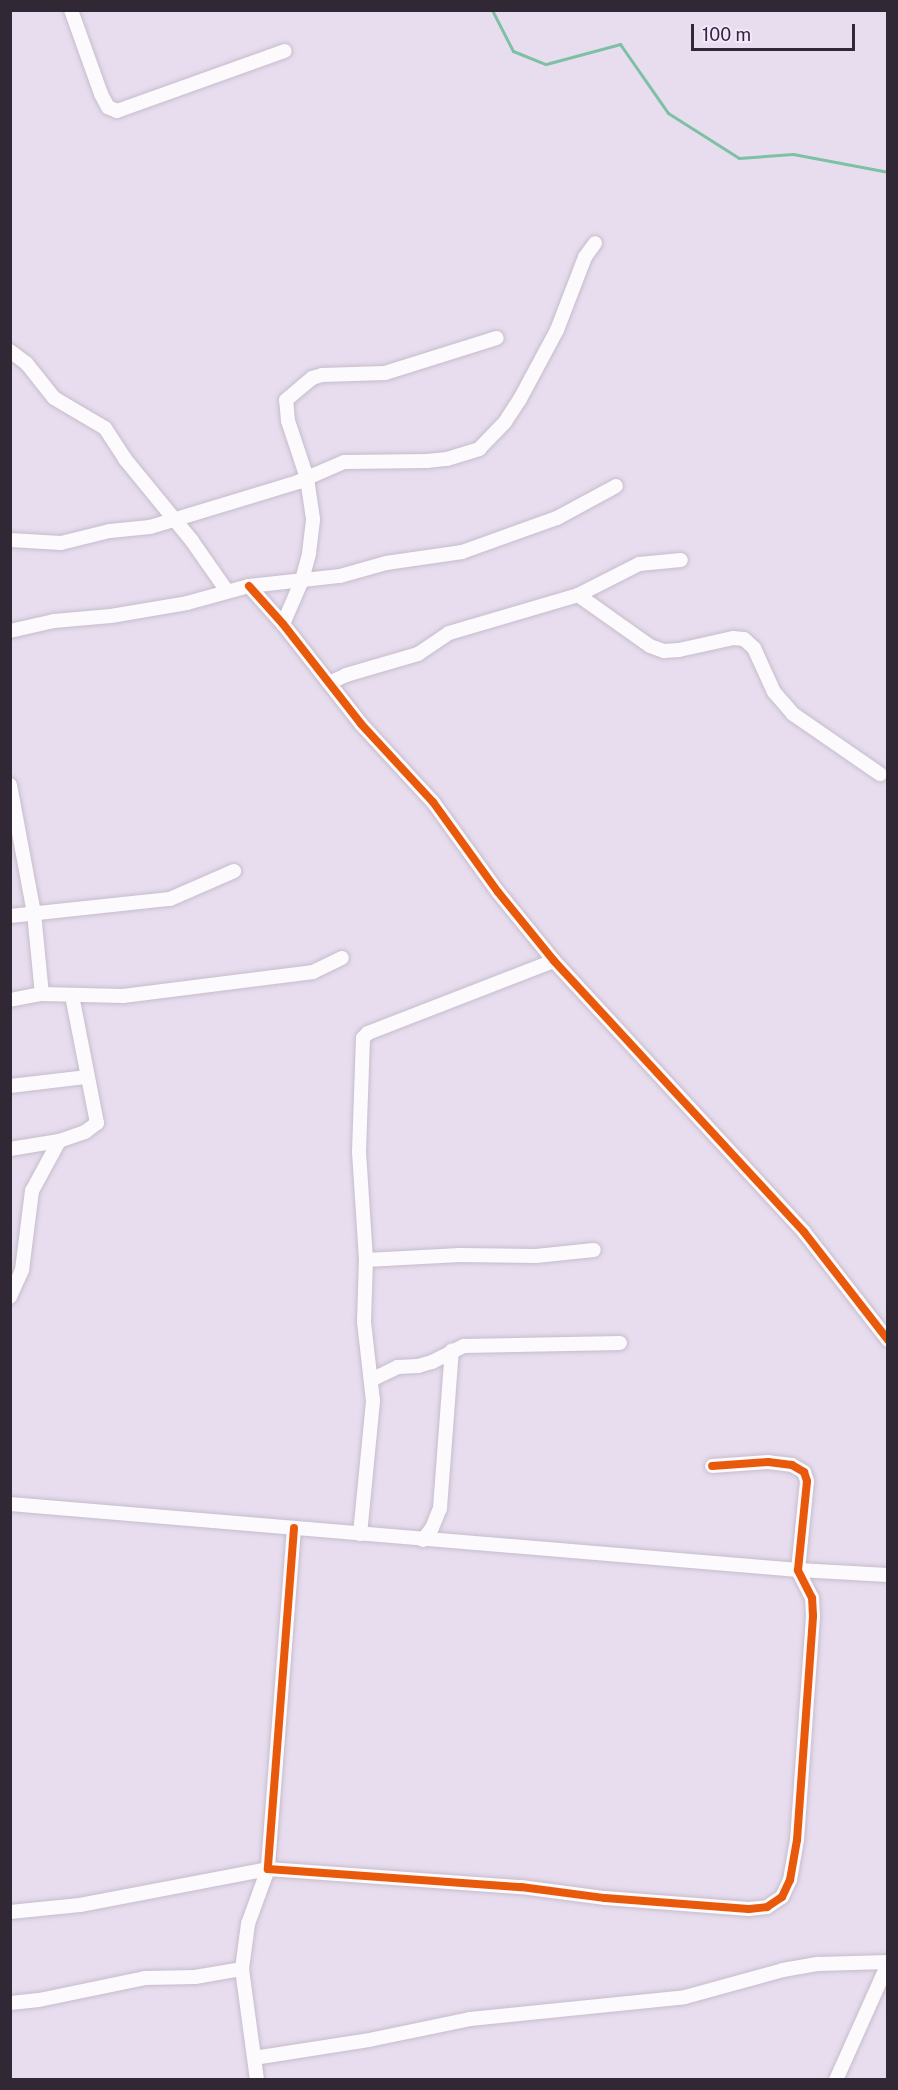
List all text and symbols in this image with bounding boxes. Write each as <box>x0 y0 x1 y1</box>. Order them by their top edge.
scale bar <box>694 12 858 50</box>
text: 100 m <box>702 24 751 45</box>

